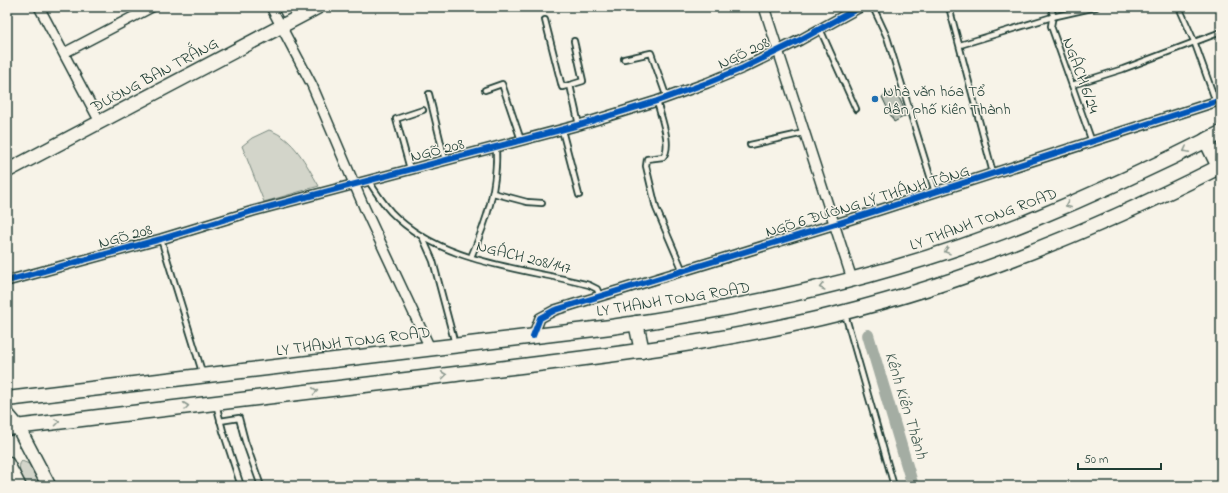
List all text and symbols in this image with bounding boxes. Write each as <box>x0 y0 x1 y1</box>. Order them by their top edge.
street label: ĐƯỜNG BAN TRẮNG <box>86 31 223 120</box>
street label: NGÕ 208 <box>714 31 774 76</box>
street label: NGÁCH 6/24 <box>1055 34 1105 117</box>
place label: Nhà văn hóa Tổ dân phố Kiên Thành <box>883 80 1011 122</box>
marker: Nhà văn hóa Tổ dân phố Kiên Thành <box>870 94 880 104</box>
street label: NGÕ 208 <box>408 133 467 169</box>
one-way arrow <box>1183 145 1190 153</box>
street label: NGÕ 6 ĐƯỜNG LÝ THÁNH TÔNG <box>762 159 973 244</box>
street label: LY THANH TONG ROAD <box>907 182 1061 258</box>
one-way arrow <box>1065 200 1073 208</box>
street label: NGÕ 208 <box>96 218 155 256</box>
street label: NGÁCH 208/147 <box>474 235 574 281</box>
one-way arrow <box>943 246 950 254</box>
street label: LY THANH TONG ROAD <box>595 276 752 324</box>
one-way arrow <box>819 283 825 291</box>
street label: LY THANH TONG ROAD <box>275 321 432 363</box>
water label: Kênh Kiên Thành <box>877 349 934 463</box>
one-way arrow <box>441 371 447 380</box>
one-way arrow <box>312 387 318 396</box>
one-way arrow <box>183 402 189 411</box>
one-way arrow <box>54 418 60 427</box>
scale bar <box>1078 445 1161 471</box>
text: 50 m <box>1084 451 1108 469</box>

